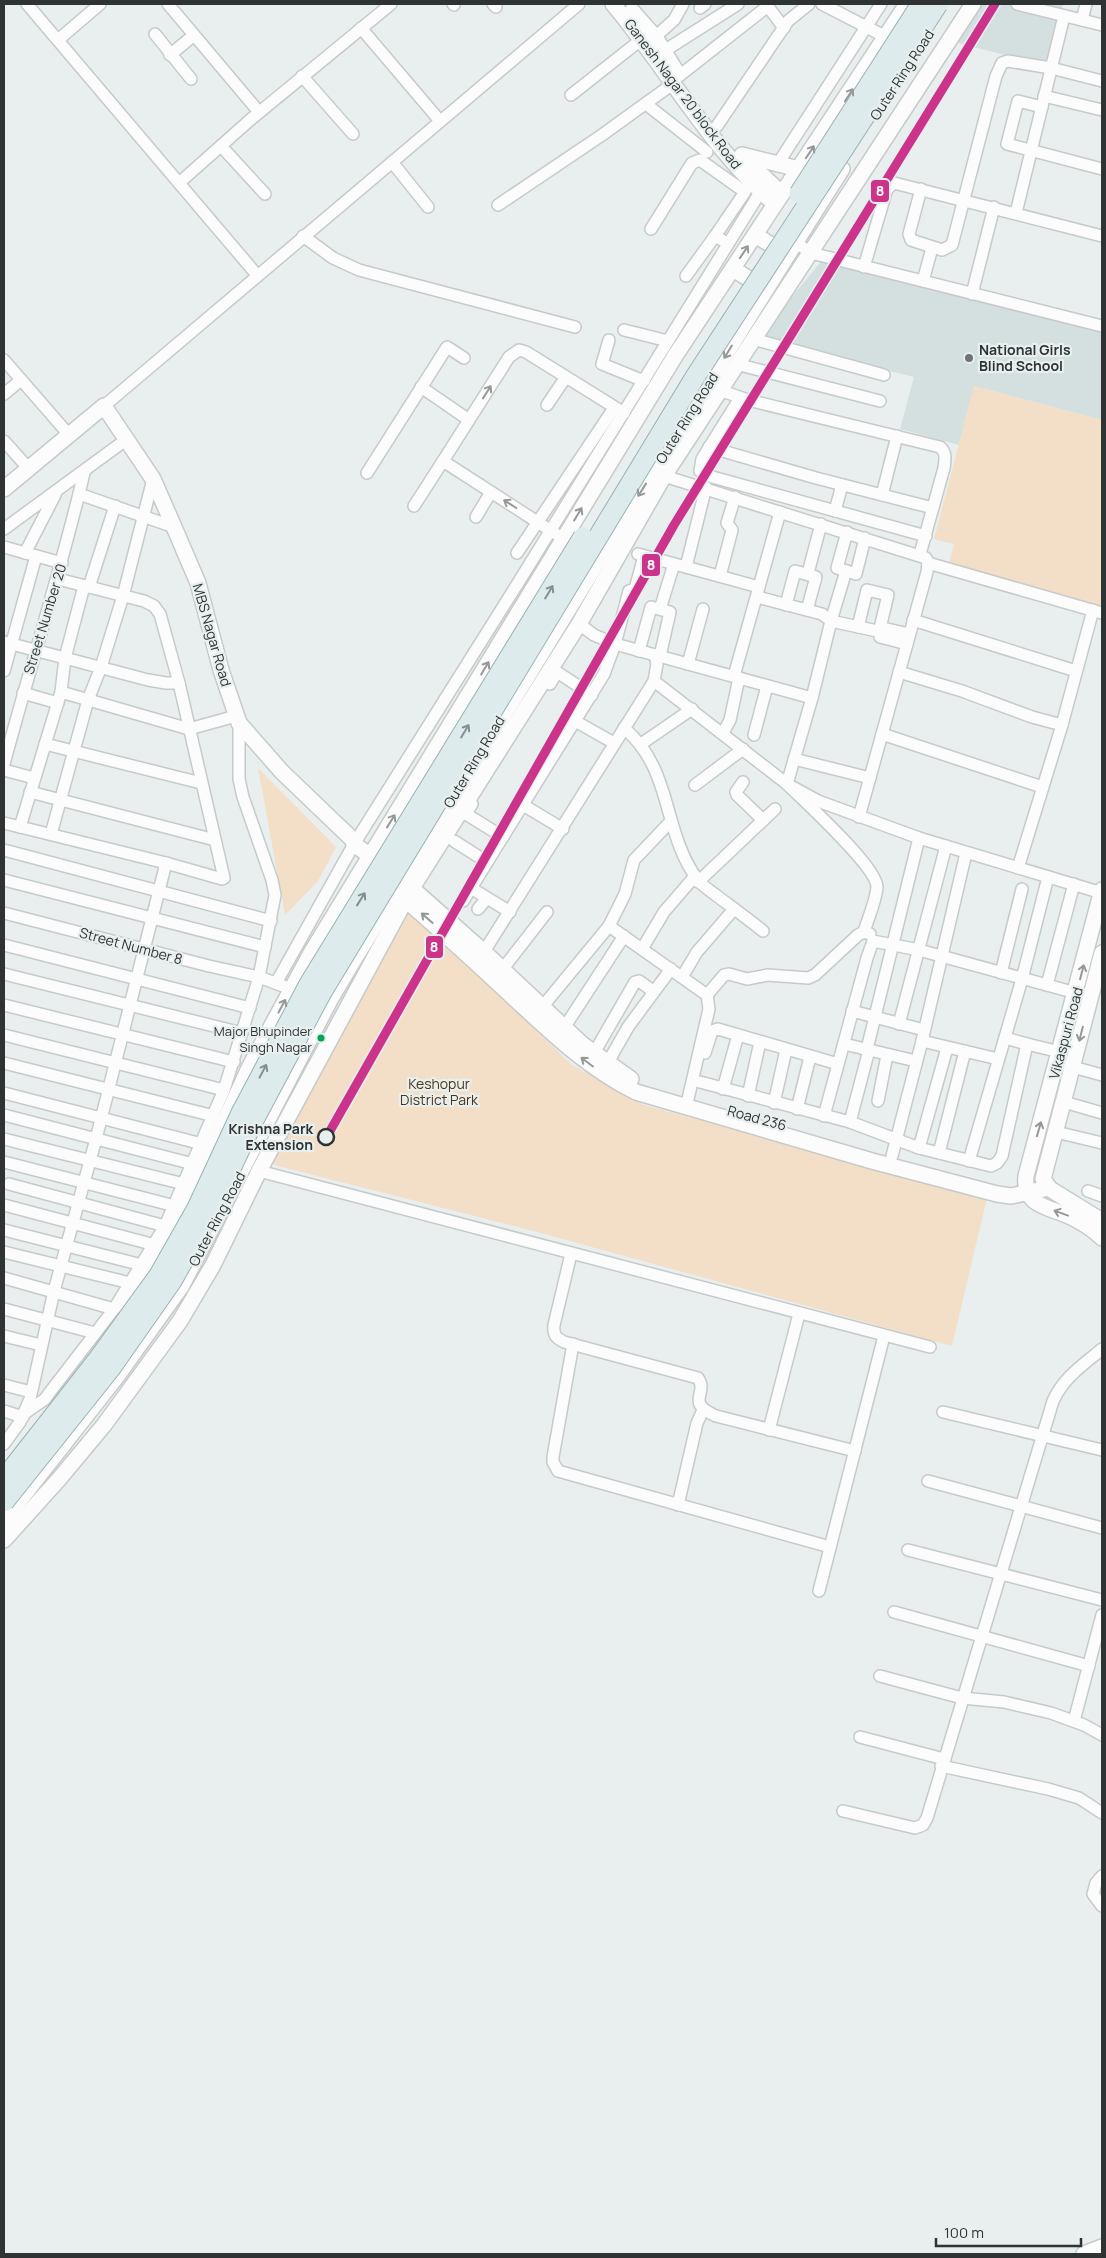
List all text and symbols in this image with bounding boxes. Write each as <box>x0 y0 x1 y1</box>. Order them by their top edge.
street label: Ganesh Nagar 20 block Road <box>621 15 746 173</box>
street label: Outer Ring Road <box>865 26 938 124</box>
one-way arrow <box>844 88 854 102</box>
one-way arrow <box>805 146 815 160</box>
line badge: 8 <box>870 179 890 203</box>
text: 8 <box>876 181 884 200</box>
one-way arrow <box>739 245 749 259</box>
place label: National Girls Blind School <box>979 340 1071 375</box>
one-way arrow <box>722 344 732 358</box>
marker: National Girls Blind School <box>963 352 975 364</box>
street label: Outer Ring Road <box>651 368 722 467</box>
one-way arrow <box>482 385 492 399</box>
one-way arrow <box>637 482 647 496</box>
one-way arrow <box>504 499 518 509</box>
one-way arrow <box>574 507 584 521</box>
line badge: 8 <box>641 553 661 577</box>
text: 8 <box>647 555 655 574</box>
street label: Street Number 20 <box>19 561 70 676</box>
street label: MBS Nagar Road <box>189 581 236 689</box>
one-way arrow <box>545 586 555 600</box>
one-way arrow <box>481 661 491 675</box>
street label: Outer Ring Road <box>439 712 509 811</box>
one-way arrow <box>460 725 470 739</box>
one-way arrow <box>387 815 397 829</box>
one-way arrow <box>357 893 367 907</box>
one-way arrow <box>420 913 433 924</box>
street label: Street Number 8 <box>77 923 185 968</box>
line badge: 8 <box>425 935 444 959</box>
text: 8 <box>430 937 438 956</box>
one-way arrow <box>1078 965 1087 981</box>
street label: Vikaspuri Road <box>1044 985 1087 1081</box>
one-way arrow <box>277 999 287 1014</box>
place label: Major Bhupinder Singh Nagar <box>214 1022 312 1056</box>
one-way arrow <box>1076 1025 1086 1041</box>
marker: Major Bhupinder Singh Nagar <box>316 1033 326 1043</box>
one-way arrow <box>580 1057 594 1067</box>
one-way arrow <box>258 1063 268 1078</box>
park label: Keshopur District Park <box>400 1074 479 1109</box>
street label: Road 236 <box>726 1101 789 1135</box>
place label: Krishna Park Extension <box>229 1119 313 1154</box>
one-way arrow <box>1035 1122 1045 1138</box>
marker: Krishna Park Extension <box>317 1128 335 1146</box>
street label: Outer Ring Road <box>184 1168 249 1269</box>
one-way arrow <box>1054 1208 1069 1217</box>
scale bar <box>936 2216 1081 2248</box>
text: 100 m <box>944 2222 984 2243</box>

